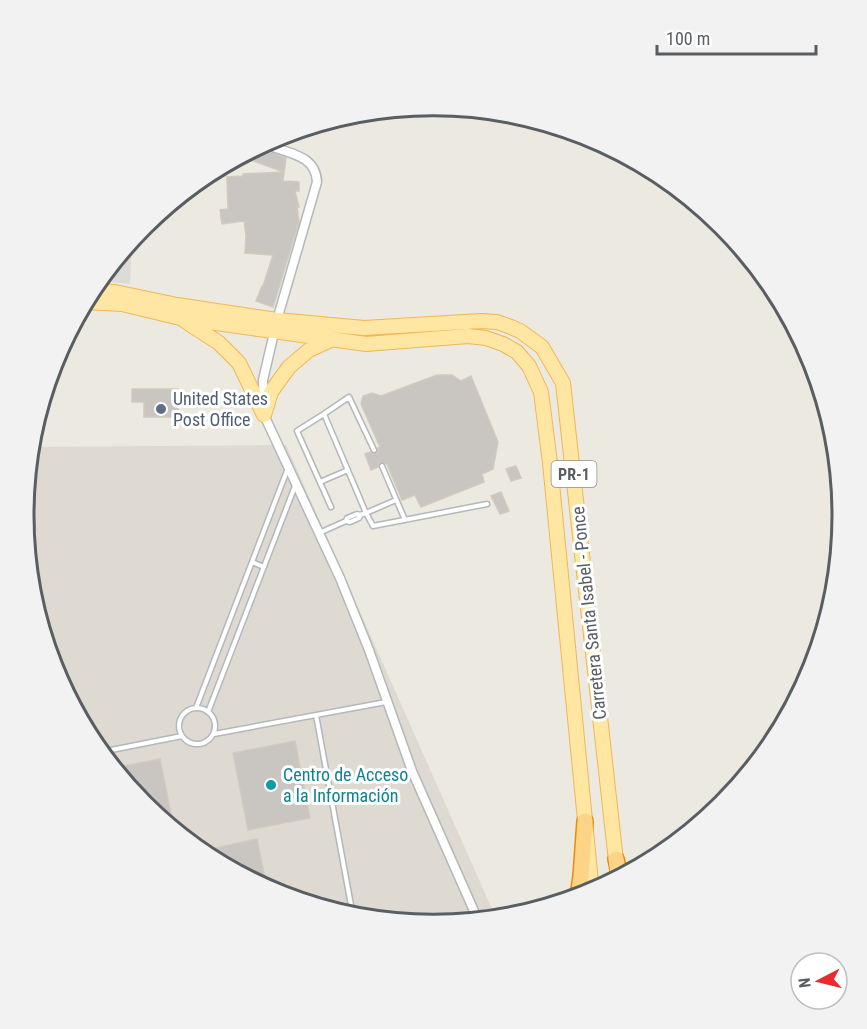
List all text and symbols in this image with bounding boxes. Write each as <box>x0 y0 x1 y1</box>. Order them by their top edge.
scale bar <box>657 18 816 56</box>
text: 100 m <box>666 28 710 49</box>
place label: United States Post Office <box>173 388 268 430</box>
marker: United States Post Office <box>154 402 168 416</box>
road number: PR-1 <box>552 461 596 487</box>
street label: Carretera Santa Isabel - Ponce <box>567 505 610 721</box>
place label: Centro de Acceso a la Información <box>283 764 408 806</box>
marker: Centro de Acceso a la Información <box>264 778 278 792</box>
north arrow <box>789 951 849 1011</box>
text: N <box>795 977 815 989</box>

